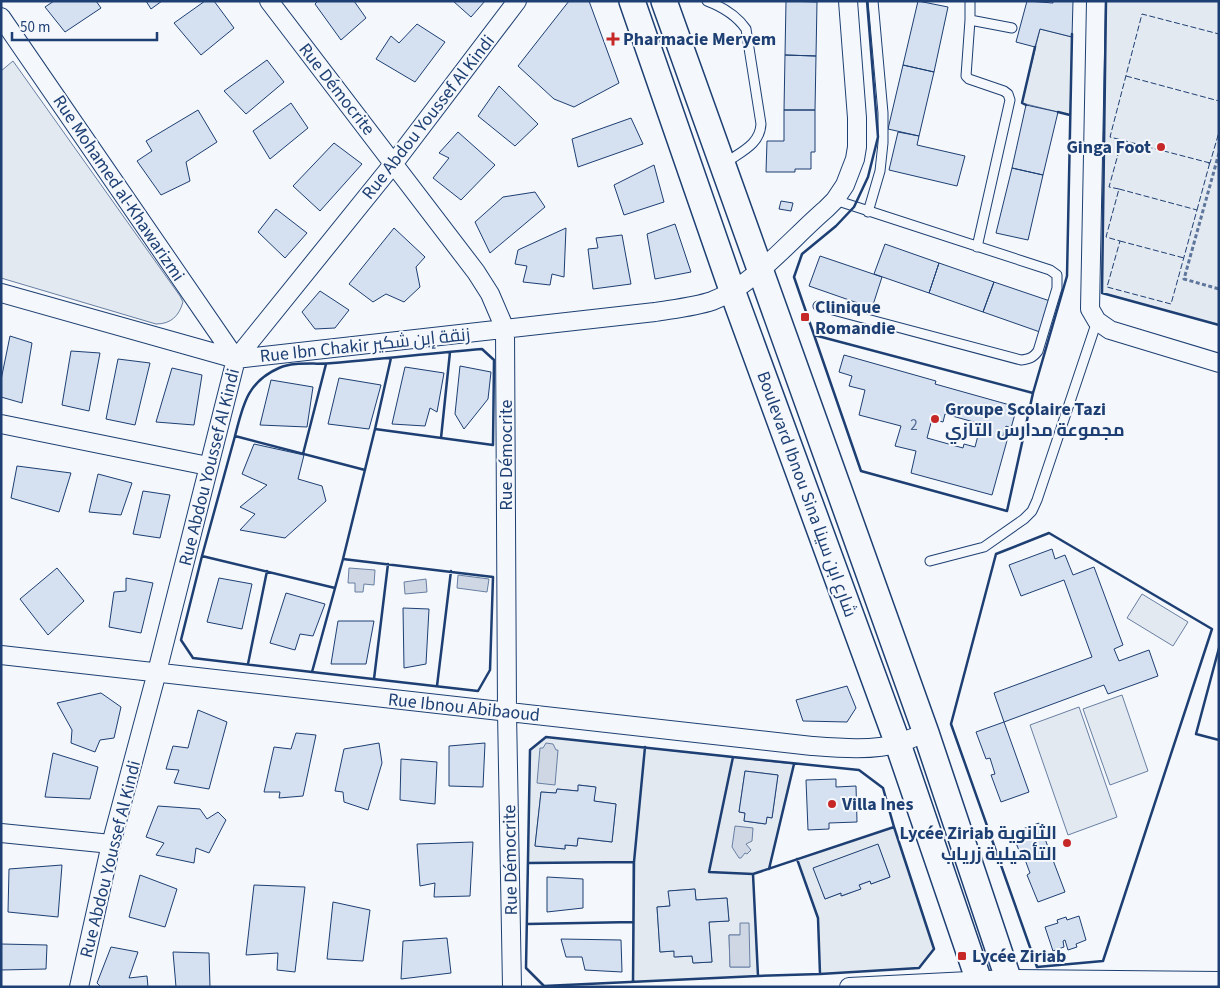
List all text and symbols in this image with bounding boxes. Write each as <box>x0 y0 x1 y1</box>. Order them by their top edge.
scale bar <box>12 10 158 42</box>
text: 50 m <box>20 17 50 38</box>
place label: Pharmacie Meryem <box>623 27 776 52</box>
street label: Rue Abdou Youssef Al Kindi <box>356 30 501 205</box>
marker: Pharmacie Meryem <box>607 33 619 45</box>
street label: Rue Démocrite <box>293 38 381 141</box>
street label: Rue Mohamed al-Khawarizmi <box>47 90 190 286</box>
place label: Ginga Foot <box>1066 135 1151 160</box>
marker: Ginga Foot <box>1155 141 1167 153</box>
place label: Clinique Romandie <box>815 295 896 341</box>
marker: Clinique Romandie <box>799 311 811 323</box>
street label: Rue Ibn Chakir زنقة إبن شكير <box>259 322 471 369</box>
street label: Rue Abdou Youssef Al Kindi <box>173 366 246 568</box>
street label: Boulevard Ibnou Sina شارع ابن سينا <box>750 368 863 621</box>
place label: Groupe Scolaire Tazi مجموعة مدارس التازي <box>945 397 1125 444</box>
street label: Rue Démocrite <box>494 399 519 510</box>
marker: Groupe Scolaire Tazi مجموعة مدارس التازي <box>929 413 941 425</box>
house number: 2 <box>910 415 918 436</box>
street label: Rue Ibnou Abibaoud <box>387 687 541 728</box>
street label: Rue Abdou Youssef Al Kindi <box>74 758 147 960</box>
place label: Villa Ines <box>841 792 913 817</box>
marker: Villa Ines <box>826 798 838 810</box>
street label: Rue Démocrite <box>497 804 524 916</box>
place label: Lycée Ziriab الثانوية التأهيلية زرياب <box>900 821 1057 867</box>
marker: Lycée Ziriab الثانوية التأهيلية زرياب <box>1061 837 1073 849</box>
place label: Lycée Ziriab <box>972 944 1066 969</box>
marker: Lycée Ziriab <box>956 950 968 962</box>

